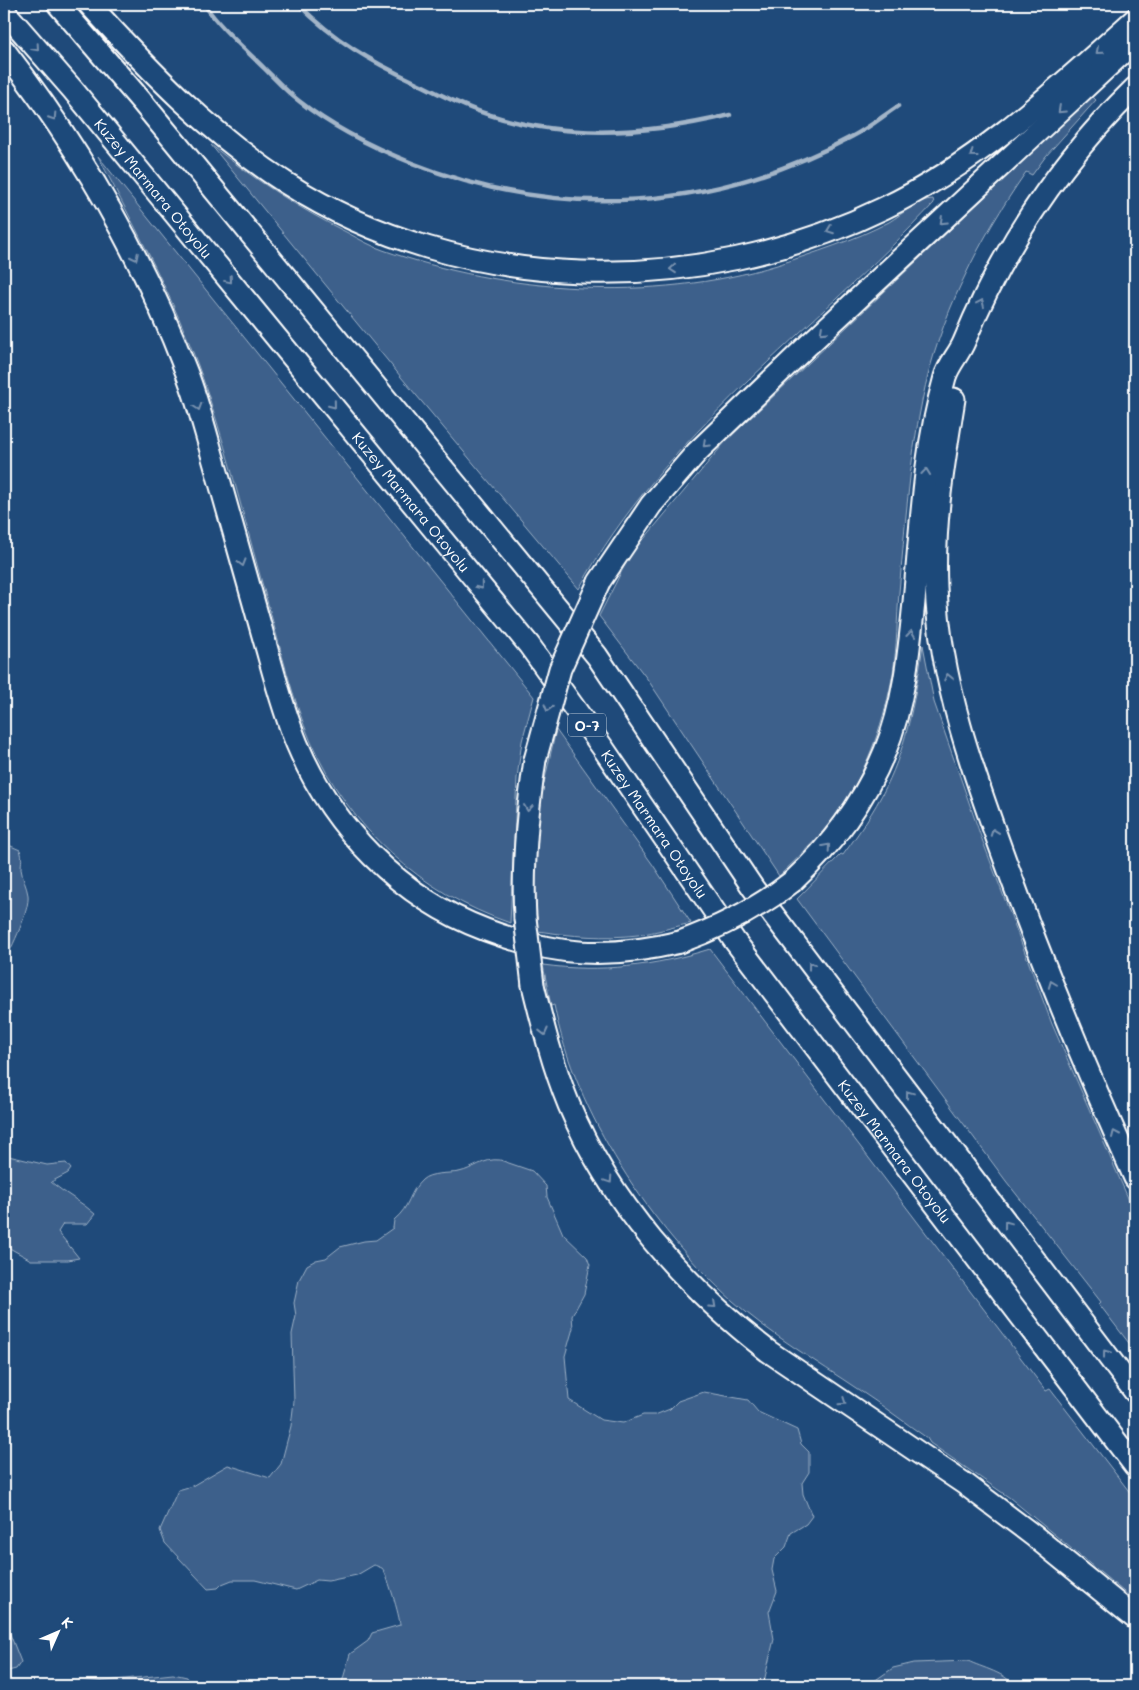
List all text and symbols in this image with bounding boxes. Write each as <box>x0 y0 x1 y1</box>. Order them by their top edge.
one-way arrow <box>30 42 39 51</box>
one-way arrow <box>1096 45 1105 54</box>
one-way arrow <box>1058 104 1067 113</box>
one-way arrow <box>47 112 56 121</box>
street label: Kuzey Marmara Otoyolu <box>90 114 217 262</box>
one-way arrow <box>969 148 979 157</box>
one-way arrow <box>939 215 948 224</box>
one-way arrow <box>827 224 835 234</box>
one-way arrow <box>129 252 139 261</box>
one-way arrow <box>669 263 677 274</box>
one-way arrow <box>224 274 232 283</box>
one-way arrow <box>975 299 985 308</box>
one-way arrow <box>820 325 829 334</box>
one-way arrow <box>327 399 336 408</box>
one-way arrow <box>192 402 202 411</box>
street label: Kuzey Marmara Otoyolu <box>348 428 475 576</box>
one-way arrow <box>703 438 712 447</box>
one-way arrow <box>920 468 931 476</box>
one-way arrow <box>237 559 247 567</box>
one-way arrow <box>474 580 483 589</box>
one-way arrow <box>905 630 916 638</box>
one-way arrow <box>943 672 954 681</box>
one-way arrow <box>544 704 554 712</box>
road number: O-7 <box>568 714 606 736</box>
street label: Kuzey Marmara Otoyolu <box>597 746 713 902</box>
one-way arrow <box>523 804 534 812</box>
one-way arrow <box>990 828 1000 837</box>
one-way arrow <box>821 843 830 852</box>
one-way arrow <box>808 961 817 971</box>
one-way arrow <box>1048 980 1058 989</box>
one-way arrow <box>538 1028 549 1037</box>
street label: Kuzey Marmara Otoyolu <box>834 1075 956 1227</box>
one-way arrow <box>907 1091 915 1100</box>
one-way arrow <box>1111 1130 1122 1139</box>
one-way arrow <box>603 1175 613 1184</box>
one-way arrow <box>1005 1221 1013 1230</box>
one-way arrow <box>707 1299 716 1308</box>
one-way arrow <box>1103 1350 1111 1359</box>
one-way arrow <box>837 1396 847 1405</box>
north arrow <box>32 1608 82 1658</box>
text: K <box>58 1612 78 1632</box>

